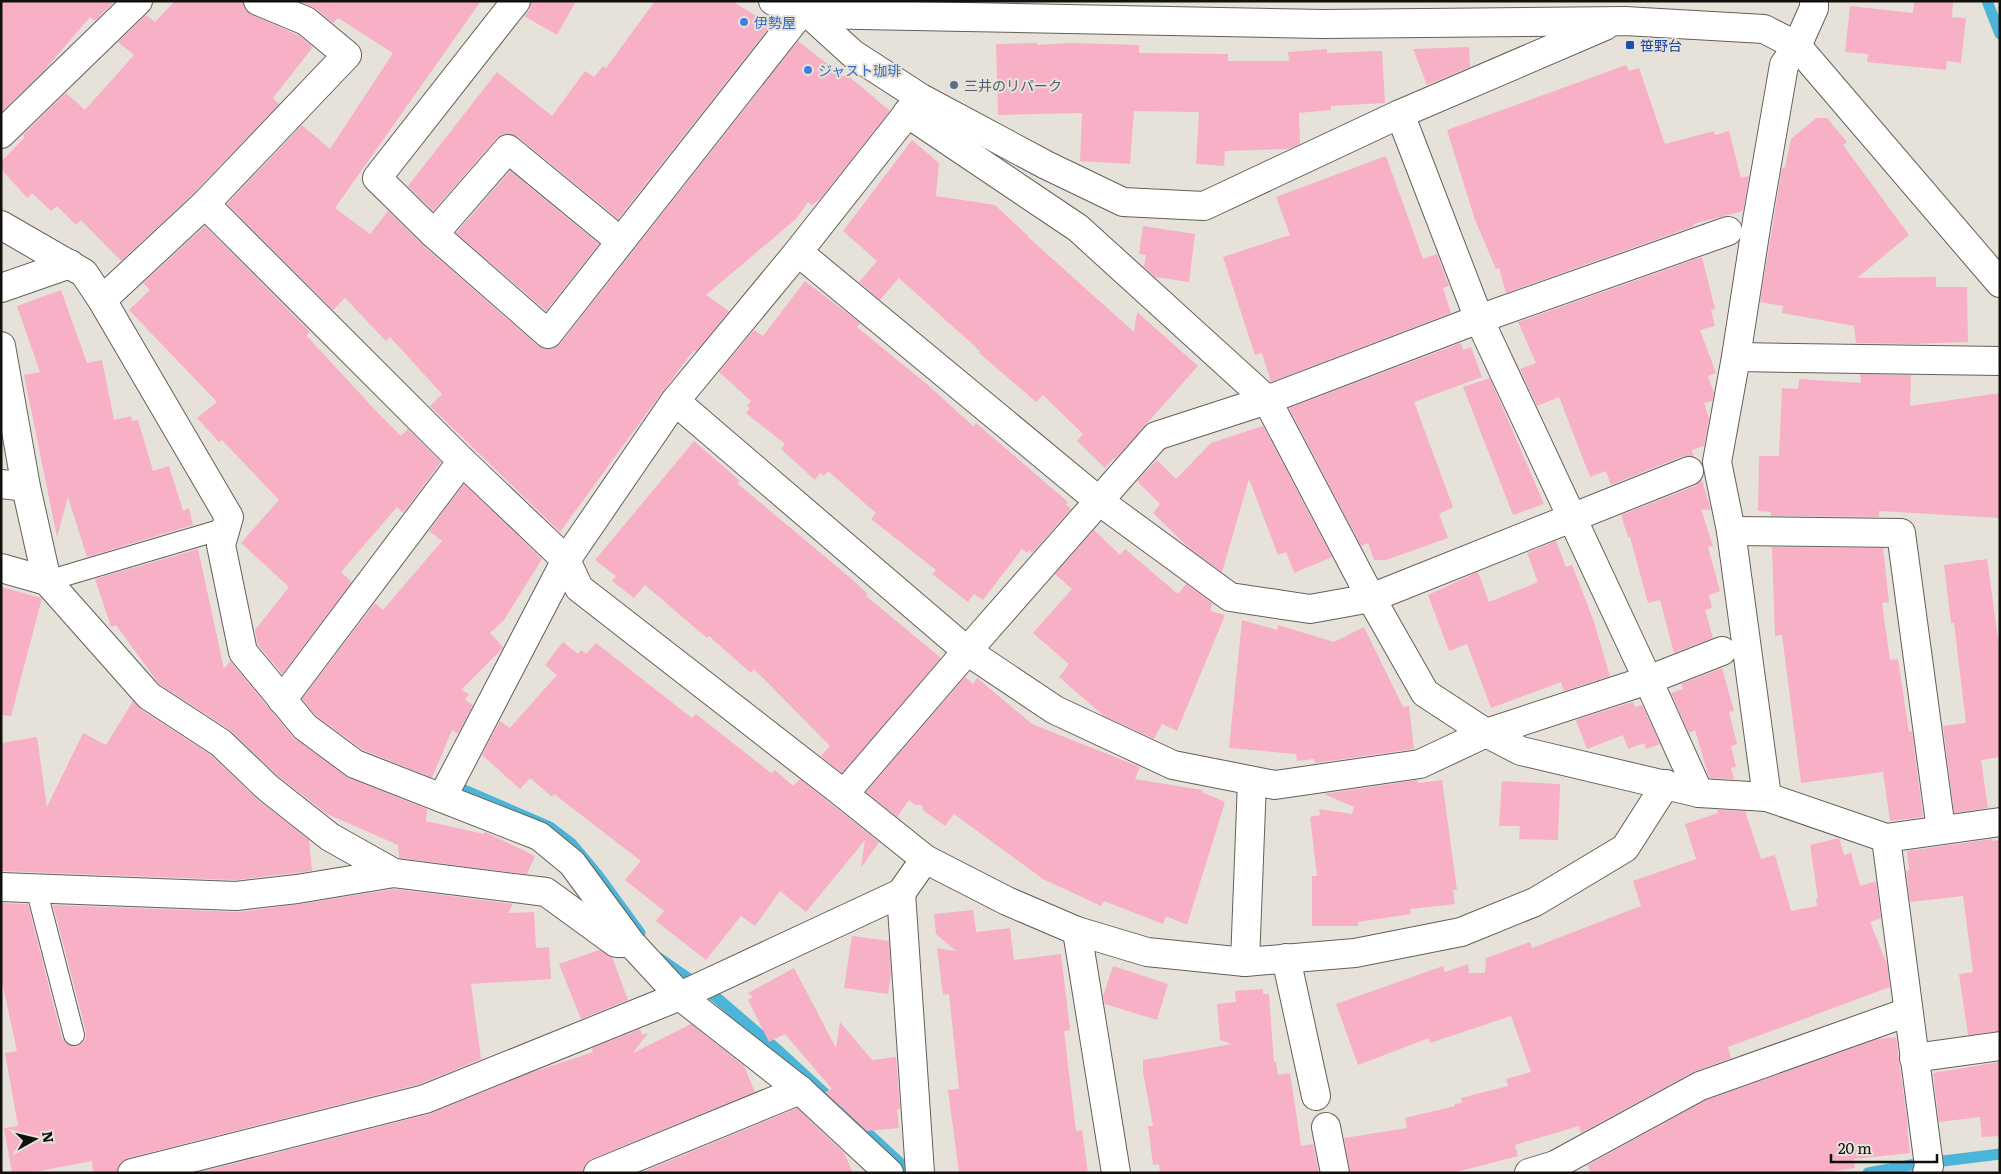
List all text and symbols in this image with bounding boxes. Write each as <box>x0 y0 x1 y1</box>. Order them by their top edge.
place label: 伊勢屋 <box>754 12 796 32</box>
marker: 伊勢屋 <box>738 16 750 28</box>
place label: 笹野台 <box>1640 35 1682 55</box>
marker: 笹野台 <box>1624 39 1636 51</box>
place label: ジャスト珈琲 <box>818 60 901 80</box>
marker: ジャスト珈琲 <box>802 64 814 76</box>
place label: 三井のリパーク <box>964 75 1062 95</box>
marker: 三井のリパーク <box>948 79 960 91</box>
north arrow <box>10 1114 60 1164</box>
text: N <box>38 1130 60 1145</box>
scale bar <box>1831 1132 1937 1164</box>
text: 20 m <box>1838 1136 1872 1159</box>

